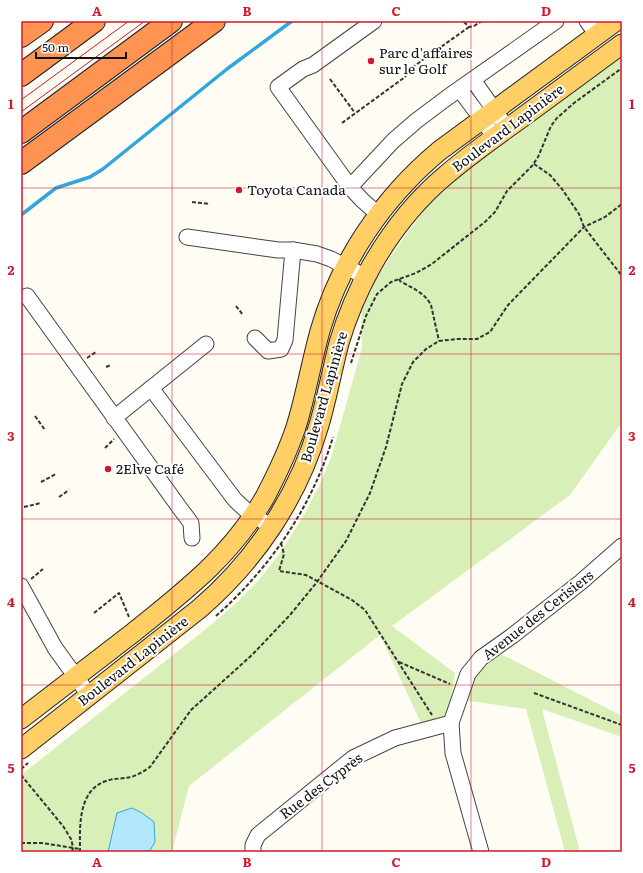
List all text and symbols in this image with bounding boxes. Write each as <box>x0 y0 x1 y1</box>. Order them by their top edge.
text: A <box>92 1 102 20</box>
text: B <box>243 1 252 20</box>
text: C <box>391 1 401 20</box>
text: D <box>541 1 551 20</box>
scale bar <box>36 34 126 60</box>
text: 50 m <box>42 38 69 56</box>
place label: Parc d'affaires sur le Golf <box>379 42 472 78</box>
marker: Parc d'affaires sur le Golf <box>366 56 376 66</box>
street label: Boulevard Lapinière <box>447 78 568 176</box>
text: 1 <box>8 94 14 113</box>
text: 1 <box>629 94 635 113</box>
place label: Toyota Canada <box>247 179 346 199</box>
marker: Toyota Canada <box>234 185 244 195</box>
text: 2 <box>8 260 15 279</box>
text: 2 <box>629 260 636 279</box>
street label: Boulevard Lapinière <box>295 329 351 465</box>
text: 3 <box>7 426 15 445</box>
text: 3 <box>628 426 636 445</box>
place label: 2Elve Café <box>116 458 184 478</box>
marker: 2Elve Café <box>103 464 113 474</box>
street label: Avenue des Cerisiers <box>478 565 597 664</box>
text: 4 <box>7 592 15 611</box>
text: 4 <box>628 592 636 611</box>
street label: Boulevard Lapinière <box>73 611 192 710</box>
street label: Rue des Cyprès <box>275 747 366 823</box>
text: 5 <box>7 758 15 777</box>
text: 5 <box>628 758 636 777</box>
text: A <box>92 852 102 871</box>
text: B <box>243 852 252 871</box>
text: C <box>391 852 401 871</box>
text: D <box>541 852 551 871</box>

